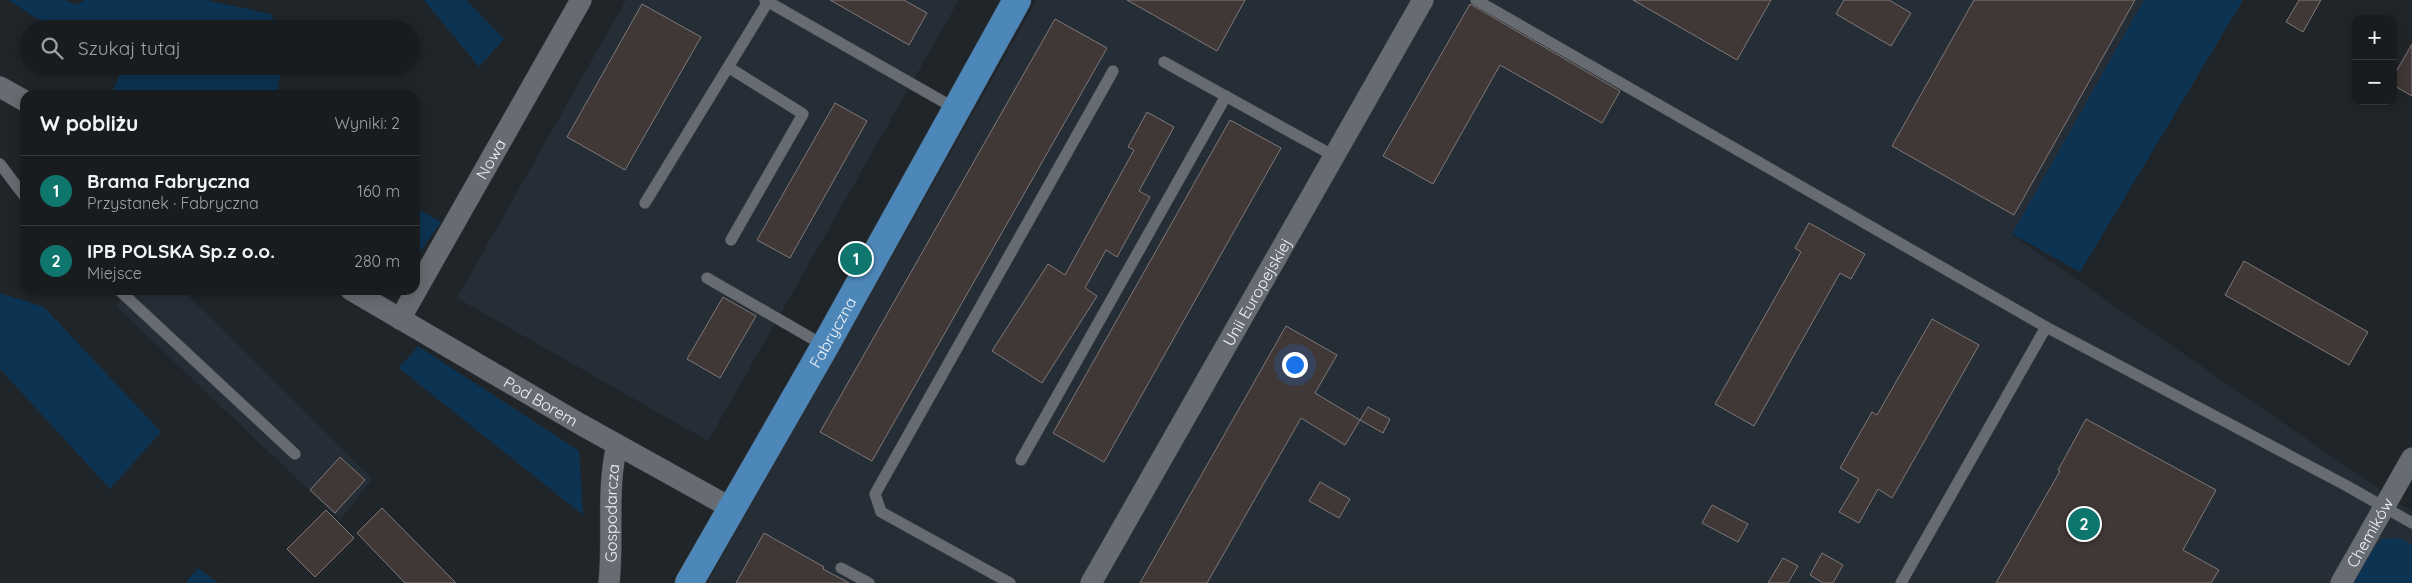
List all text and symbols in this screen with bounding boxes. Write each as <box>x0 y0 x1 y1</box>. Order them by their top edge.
map controls <box>2352 15 2397 105</box>
button: + <box>2352 15 2397 60</box>
search box <box>20 20 420 75</box>
icon: search <box>38 34 66 62</box>
text: Szukaj tutaj <box>78 36 181 60</box>
button: − <box>2352 60 2397 105</box>
text: W pobliżu <box>40 110 138 136</box>
text: Wyniki: 2 <box>335 113 400 133</box>
street label: Nowa <box>471 135 510 183</box>
text: Brama Fabryczna <box>87 169 250 193</box>
text: 1 <box>53 181 59 201</box>
text: 160 m <box>357 181 400 201</box>
text: Przystanek · Fabryczna <box>87 193 259 213</box>
street label: Unii Europejskiej <box>1218 234 1296 350</box>
text: IPB POLSKA Sp.z o.o. <box>87 239 275 263</box>
pin: 1 <box>840 240 872 278</box>
text: 2 <box>51 251 61 271</box>
text: 280 m <box>354 251 400 271</box>
text: Miejsce <box>87 263 142 283</box>
street label: Fabryczna <box>805 293 860 371</box>
your location <box>1282 352 1308 378</box>
street label: Pod Borem <box>500 372 582 431</box>
street label: Gospodarcza <box>601 463 623 563</box>
street label: Chemików <box>2342 494 2397 571</box>
pin: 2 <box>2068 505 2100 543</box>

